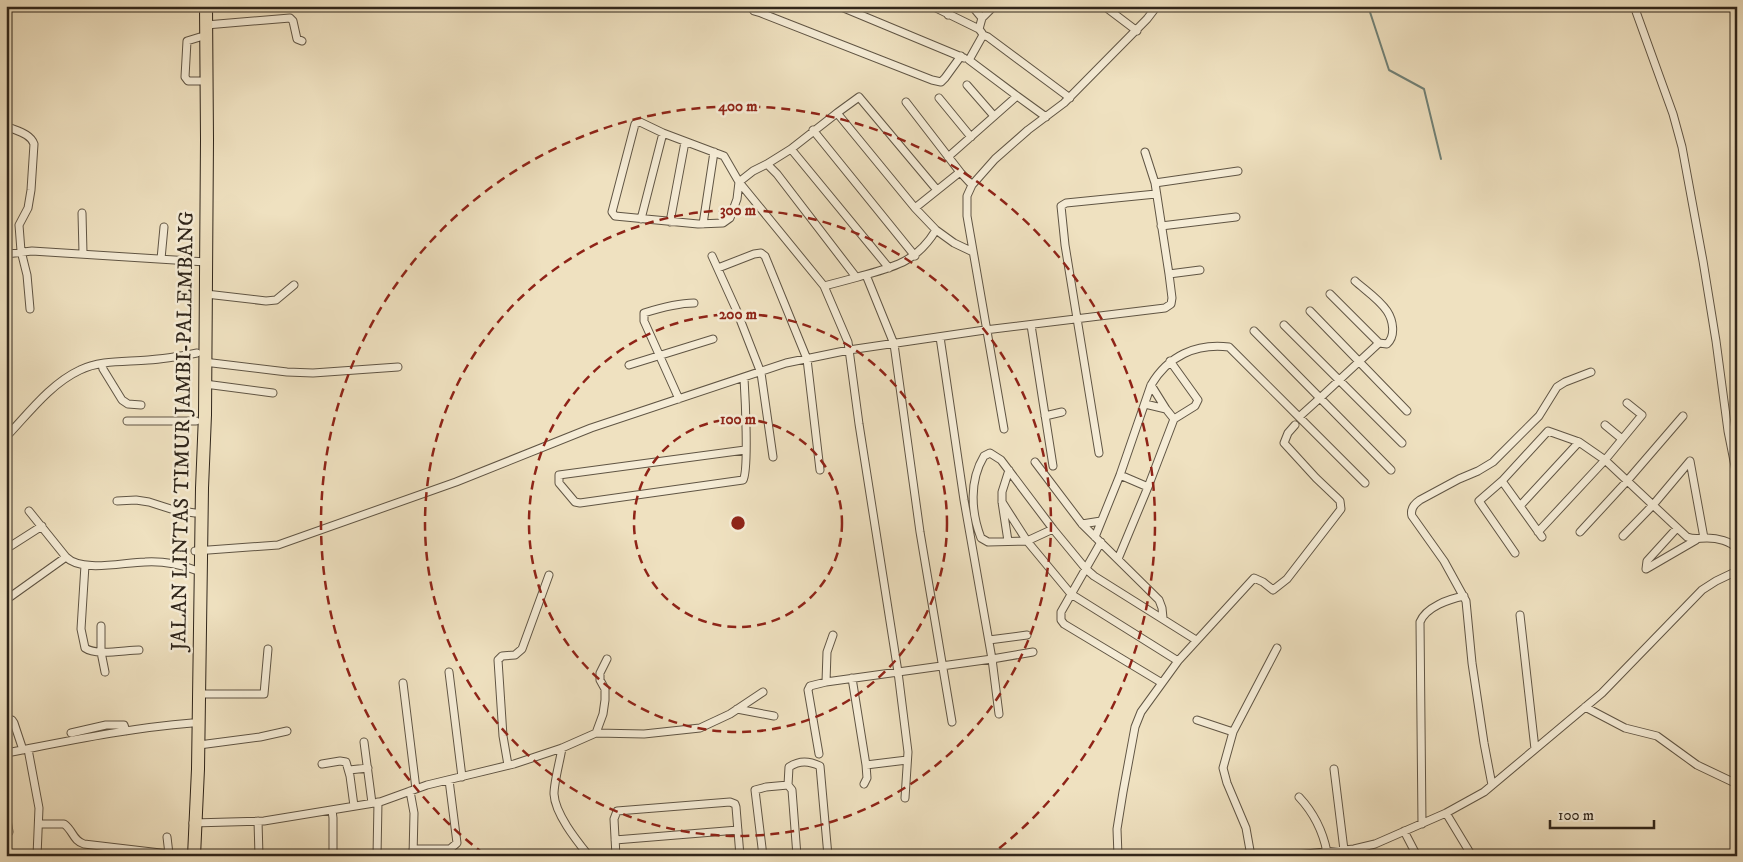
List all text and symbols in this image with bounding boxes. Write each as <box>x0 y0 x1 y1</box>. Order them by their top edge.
text: 400 m <box>717 97 758 116</box>
text: 300 m <box>720 201 757 220</box>
street label: JALAN LINTAS TIMUR JAMBI-PALEMBANG <box>166 211 200 653</box>
text: 200 m <box>719 305 758 324</box>
text: 100 m <box>720 410 757 429</box>
centre of rings <box>729 514 747 532</box>
scale bar <box>1550 797 1654 829</box>
text: 100 m <box>1558 806 1594 825</box>

